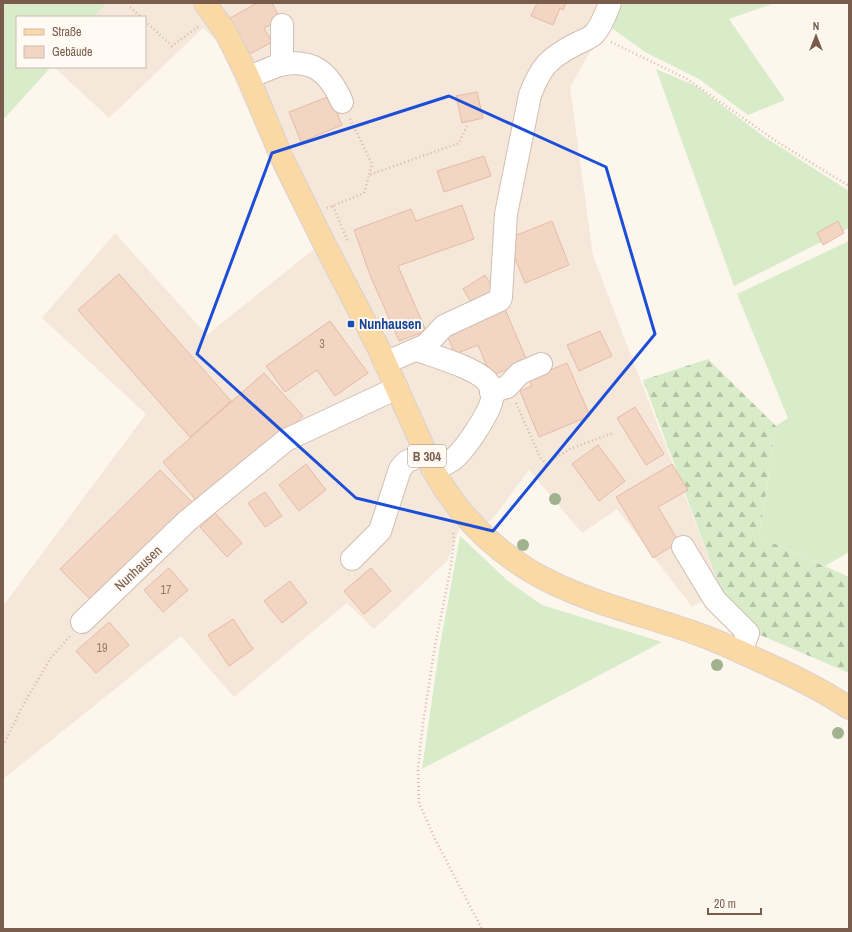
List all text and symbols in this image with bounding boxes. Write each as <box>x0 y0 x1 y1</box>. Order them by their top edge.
legend <box>16 16 146 68</box>
north arrow <box>796 16 836 56</box>
text: N <box>813 19 819 33</box>
text: Straße <box>52 24 82 40</box>
text: Gebäude <box>52 44 93 60</box>
place label: Nunhausen <box>359 315 422 333</box>
marker: Nunhausen <box>346 319 356 329</box>
house number: 3 <box>319 336 325 352</box>
road number: B 304 <box>408 445 446 467</box>
street label: Nunhausen <box>110 541 166 595</box>
house number: 17 <box>161 582 172 598</box>
house number: 19 <box>97 640 107 656</box>
scale bar <box>708 890 761 916</box>
text: 20 m <box>714 896 736 912</box>

